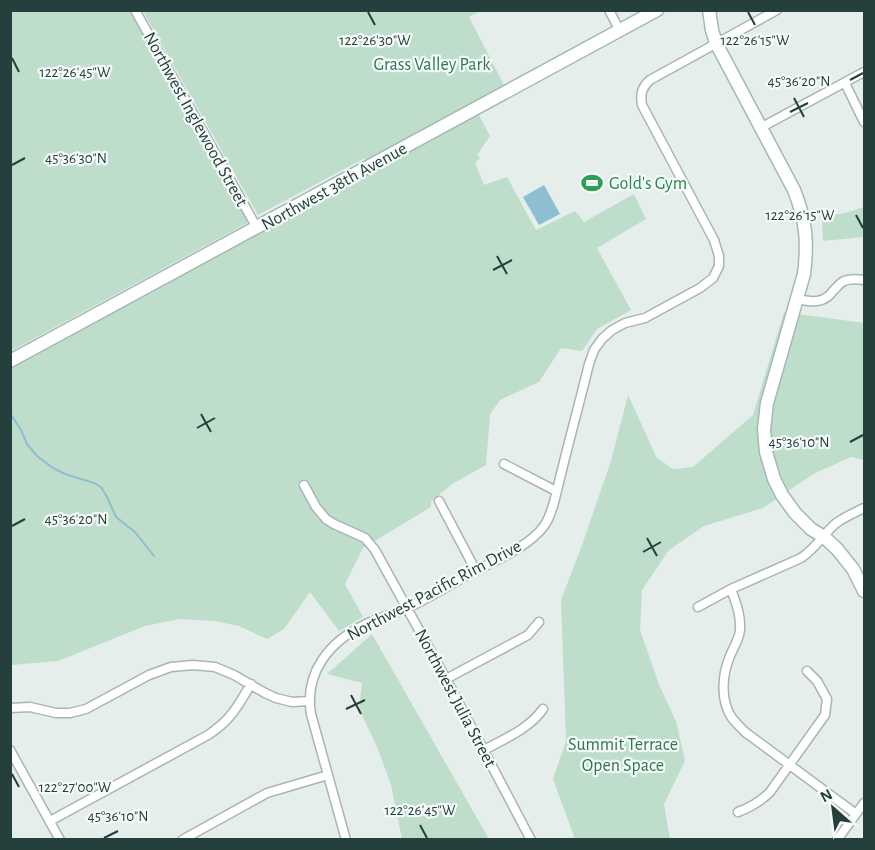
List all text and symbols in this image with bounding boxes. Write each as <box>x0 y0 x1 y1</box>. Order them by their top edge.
street label: Northwest Inglewood Street <box>140 29 251 210</box>
text: 122°26'30"W <box>339 33 411 48</box>
text: 122°26'15"W <box>721 33 790 48</box>
park label: Grass Valley Park <box>373 56 491 74</box>
text: 122°26'45"W <box>40 65 111 80</box>
text: 45°36'20"N <box>768 74 830 89</box>
street label: Northwest 38th Avenue <box>259 139 410 234</box>
text: 45°36'30"N <box>45 151 107 166</box>
sports icon: Gold's Gym <box>580 171 604 195</box>
place label: Gold's Gym <box>609 175 687 193</box>
text: 122°26'15"W <box>766 208 835 223</box>
text: 45°36'10"N <box>768 435 830 450</box>
text: 45°36'20"N <box>45 512 107 527</box>
street label: Northwest Pacific Rim Drive <box>344 537 524 644</box>
street label: Northwest Julia Street <box>411 626 499 771</box>
park label: Summit Terrace Open Space <box>568 736 678 775</box>
north arrow <box>803 778 863 838</box>
text: 122°27'00"W <box>39 780 112 795</box>
text: N <box>818 786 835 805</box>
text: 122°26'45"W <box>385 803 456 818</box>
text: 45°36'10"N <box>87 809 149 824</box>

